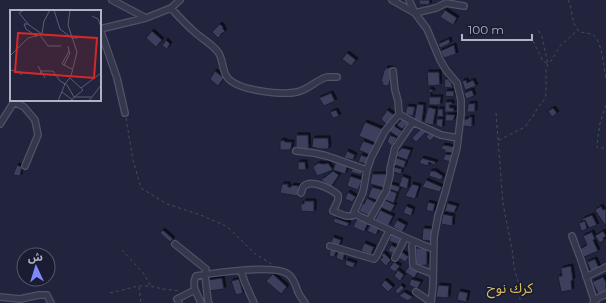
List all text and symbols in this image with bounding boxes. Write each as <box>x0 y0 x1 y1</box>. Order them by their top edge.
inset map <box>10 10 101 101</box>
scale bar <box>462 16 532 42</box>
text: 100 m <box>468 22 504 37</box>
north arrow <box>16 247 56 287</box>
text: ش <box>27 250 43 265</box>
district label: كرك نوح <box>487 279 533 299</box>

